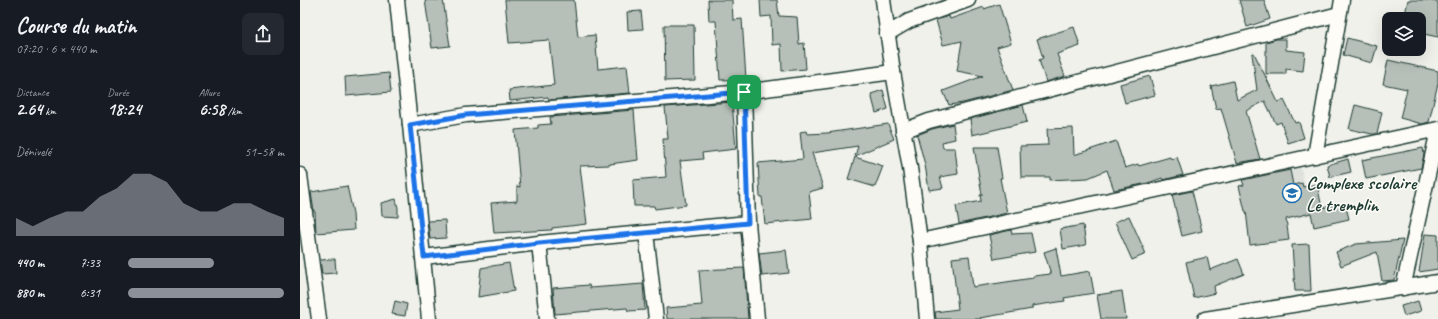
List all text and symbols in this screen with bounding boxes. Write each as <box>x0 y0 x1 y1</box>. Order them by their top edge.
text: Course du matin <box>16 12 136 40</box>
map controls <box>1382 12 1426 56</box>
button: layers <box>1382 12 1426 56</box>
button: share <box>242 13 284 55</box>
text: 07:20 · 6 × 440 m <box>16 41 97 57</box>
pin <box>727 75 761 109</box>
icon: arrive <box>733 81 755 103</box>
text: Distance <box>16 85 49 99</box>
text: Durée <box>107 85 129 99</box>
text: Allure <box>199 85 220 99</box>
text: 2.64 <box>16 99 43 120</box>
text: 18:24 <box>107 99 141 120</box>
text: 6:58 <box>199 99 225 120</box>
text: km <box>43 104 56 118</box>
text: /km <box>225 104 242 118</box>
text: Dénivelé <box>16 144 51 160</box>
text: 51–58 m <box>244 144 284 160</box>
place label: Complexe scolaire Le tremplin <box>1306 171 1418 217</box>
school or university icon: Complexe scolaire Le tremplin <box>1281 182 1303 204</box>
text: 440 m <box>16 255 44 271</box>
text: 7:33 <box>80 255 100 271</box>
text: 880 m <box>16 285 44 301</box>
text: 6:31 <box>80 285 100 301</box>

